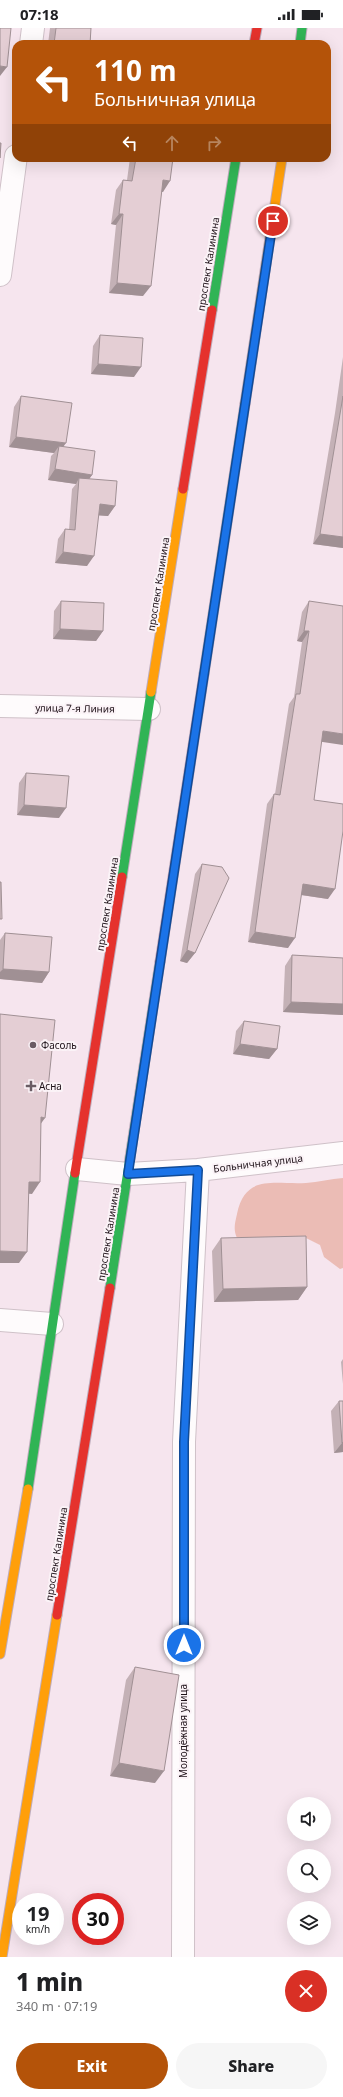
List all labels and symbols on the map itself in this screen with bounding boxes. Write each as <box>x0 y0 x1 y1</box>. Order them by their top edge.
pin <box>256 204 290 238</box>
street label: проспект Калинина <box>194 216 222 312</box>
street label: проспект Калинина <box>144 536 172 632</box>
street label: улица 7-я Линия <box>35 700 115 716</box>
street label: проспект Калинина <box>93 856 121 952</box>
place label: Фасоль <box>41 1038 77 1052</box>
marker: Фасоль <box>28 1040 38 1050</box>
place label: Асна <box>39 1079 62 1093</box>
marker: Асна <box>26 1081 36 1091</box>
street label: Больничная улица <box>212 1151 304 1175</box>
street label: проспект Калинина <box>94 1186 122 1282</box>
street label: проспект Калинина <box>42 1506 70 1602</box>
position arrow <box>163 1624 205 1666</box>
street label: Молодёжная улица <box>176 1684 190 1778</box>
speed limit sign: 30 <box>72 1893 124 1945</box>

